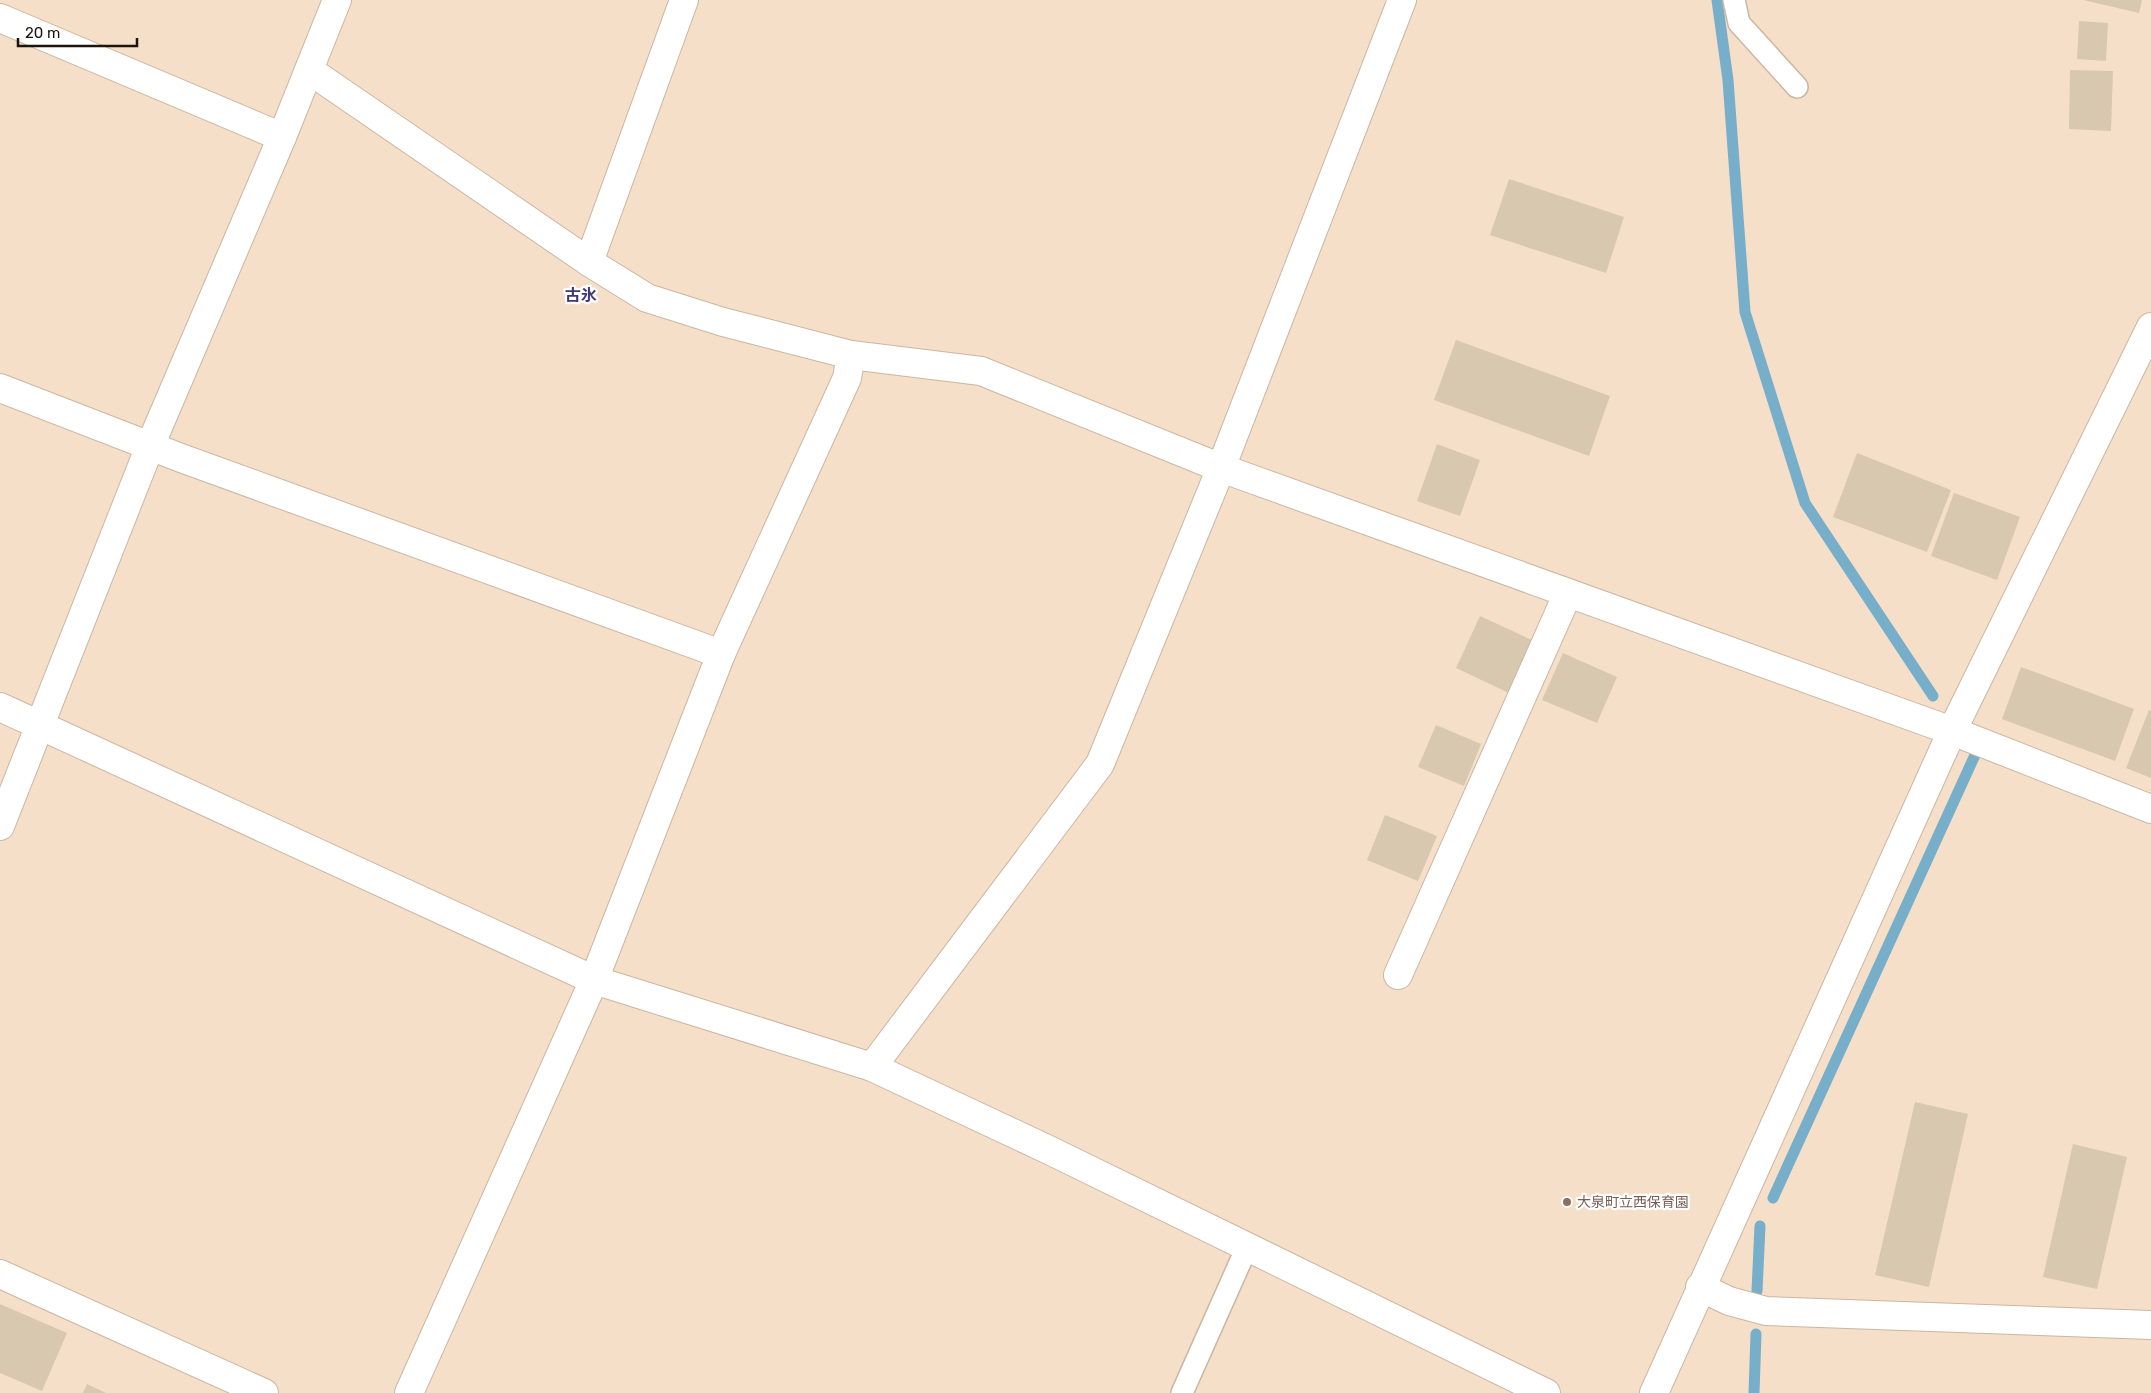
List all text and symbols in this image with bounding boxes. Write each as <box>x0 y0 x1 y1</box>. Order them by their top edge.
scale bar <box>18 15 136 47</box>
text: 20 m <box>25 24 60 42</box>
district label: 古氷 <box>565 286 597 305</box>
place label: 大泉町立西保育園 <box>1577 1194 1689 1211</box>
marker: 大泉町立西保育園 <box>1561 1196 1573 1208</box>

